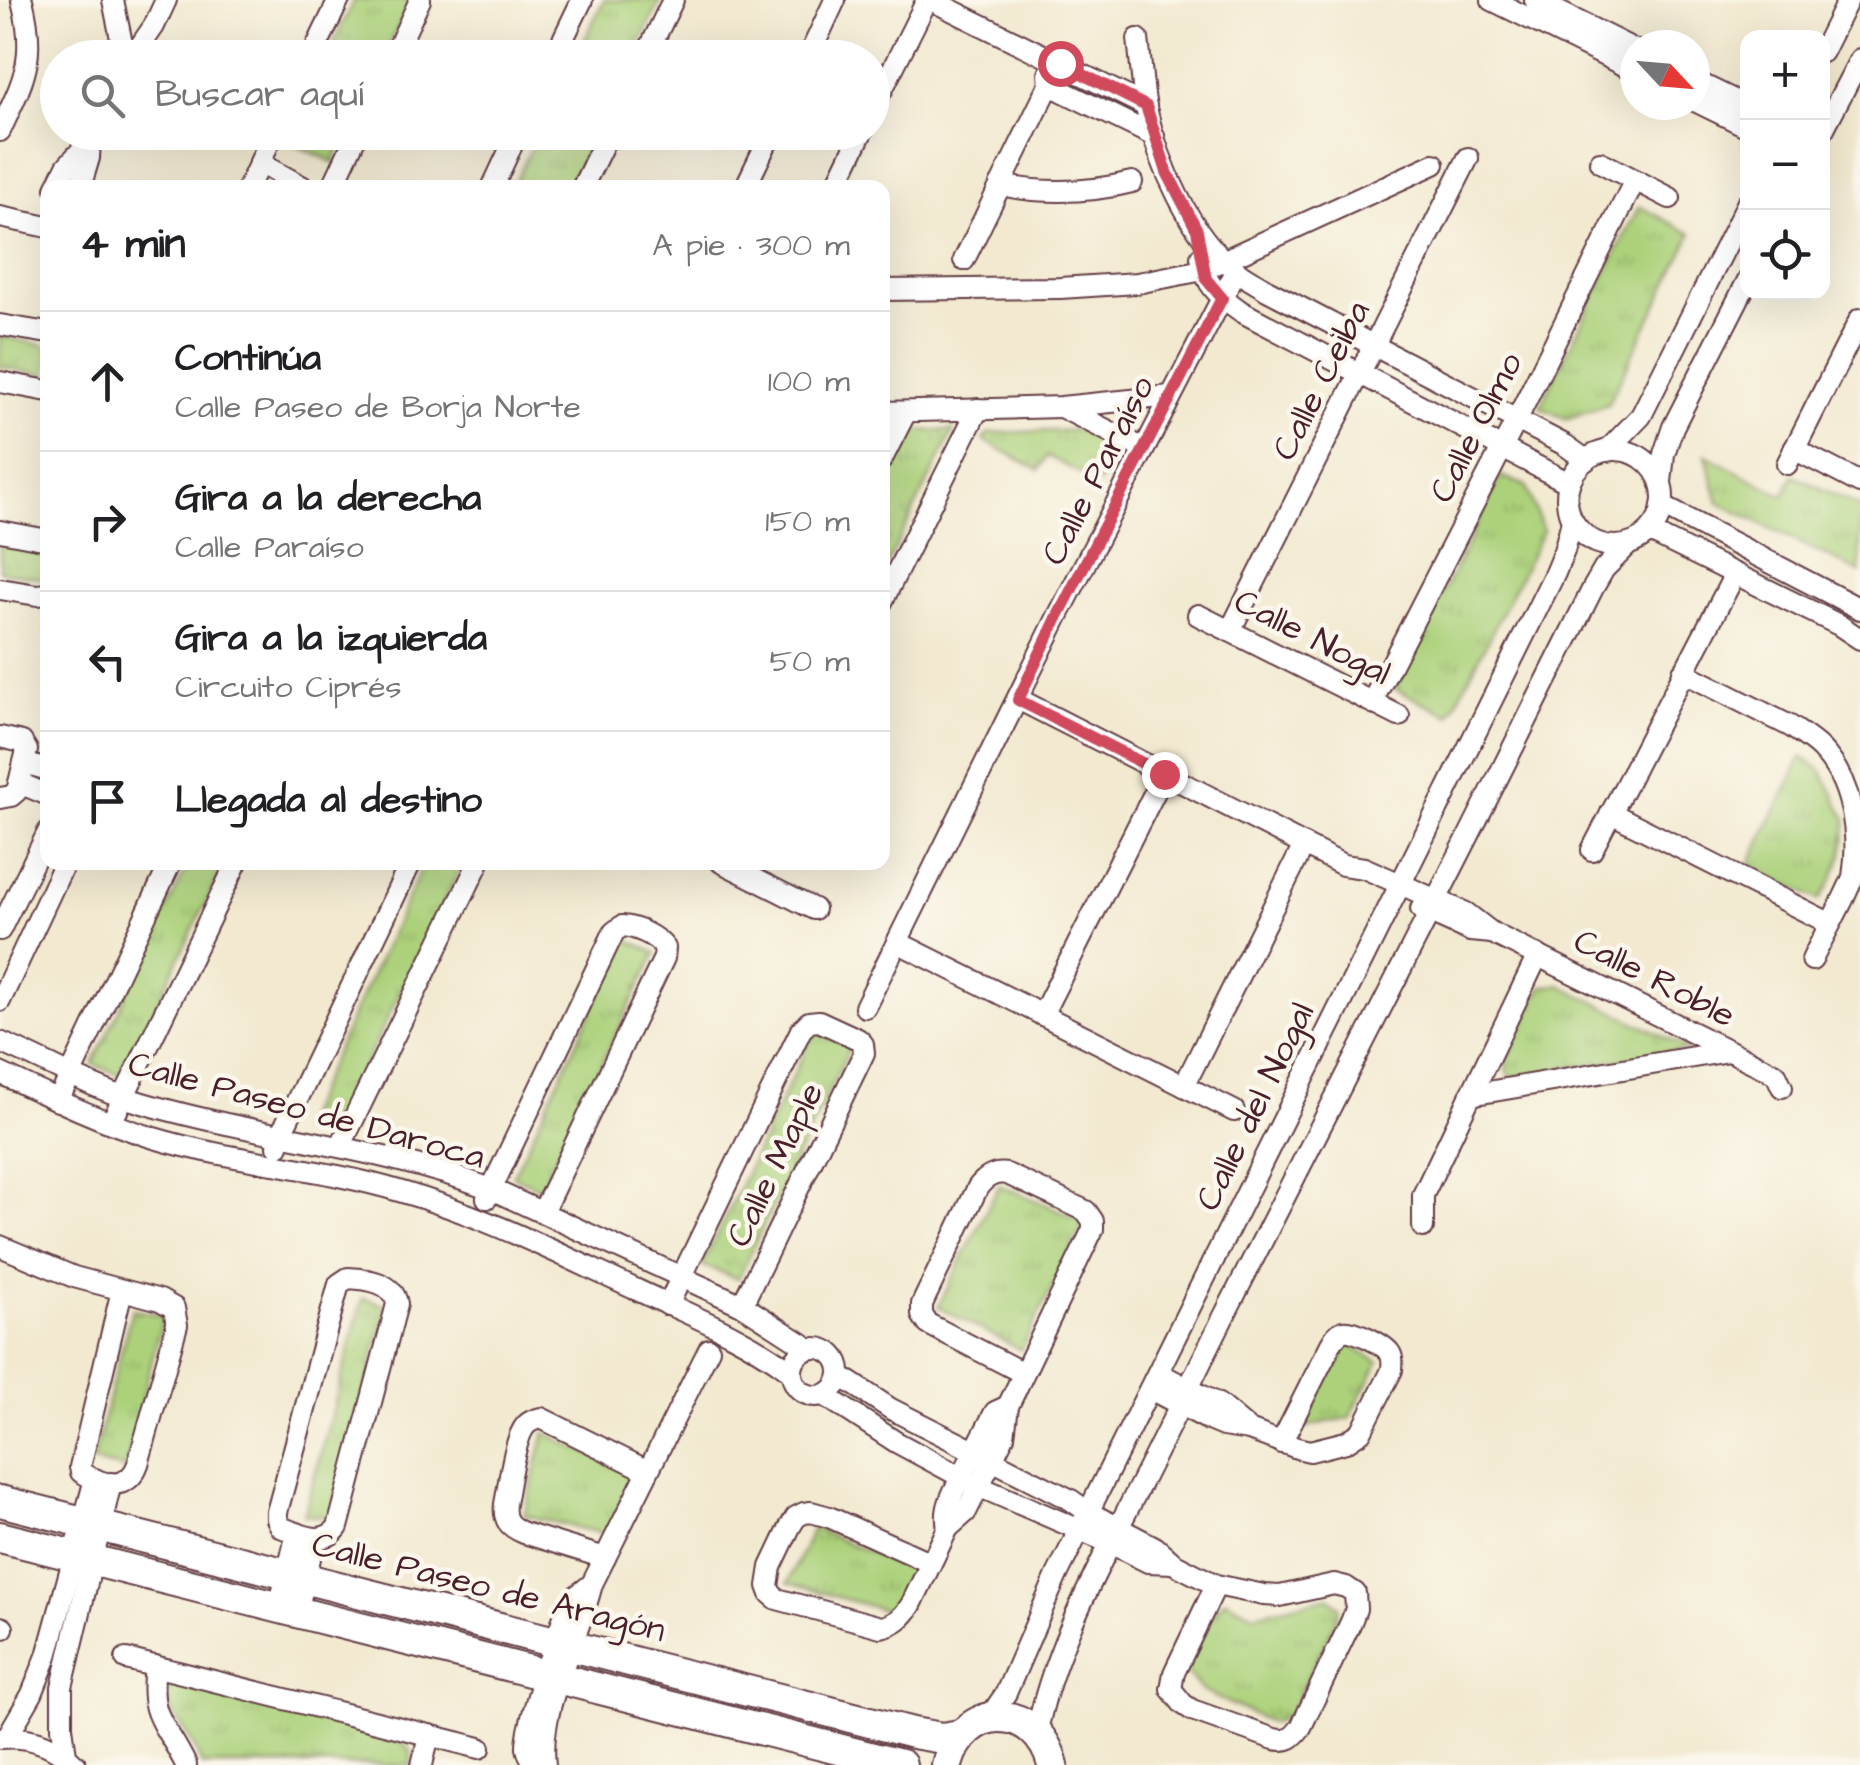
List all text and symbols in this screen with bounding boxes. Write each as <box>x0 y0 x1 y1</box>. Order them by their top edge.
north arrow <box>1620 30 1710 120</box>
map controls <box>1740 30 1830 300</box>
button: + <box>1740 30 1830 120</box>
search box <box>40 40 890 150</box>
route start <box>1038 41 1084 87</box>
icon: search <box>75 68 130 123</box>
text: Buscar aquí <box>155 69 364 121</box>
button: − <box>1740 120 1830 210</box>
button: locate <box>1740 210 1830 300</box>
text: 4 min <box>80 216 185 274</box>
text: A pie · 300 m <box>652 223 850 268</box>
street label: Calle Ceiba <box>1260 292 1383 469</box>
text: Continúa <box>175 333 321 385</box>
street label: Calle Olmo <box>1418 344 1535 511</box>
icon: ahead <box>80 354 135 409</box>
text: 100 m <box>768 359 850 404</box>
street label: Calle Paraíso <box>1030 367 1167 574</box>
text: Calle Paseo de Borja Norte <box>175 385 581 430</box>
text: Gira a la derecha <box>175 473 481 525</box>
icon: right <box>80 494 135 549</box>
text: 150 m <box>765 499 850 544</box>
text: Calle Paraíso <box>175 525 364 570</box>
street label: Calle Nogal <box>1225 577 1399 699</box>
text: Gira a la izquierda <box>175 613 487 665</box>
icon: left <box>80 634 135 689</box>
text: 50 m <box>769 639 850 684</box>
text: Circuito Ciprés <box>175 665 402 710</box>
route end <box>1142 752 1188 798</box>
icon: arrive <box>80 774 135 829</box>
text: Llegada al destino <box>175 775 482 827</box>
street label: Calle Roble <box>1565 917 1744 1040</box>
street label: Calle del Nogal <box>1184 994 1329 1220</box>
street label: Calle Paseo de Daroca <box>123 1039 490 1182</box>
street label: Calle Maple <box>714 1074 836 1255</box>
street label: Calle Paseo de Aragón <box>306 1520 670 1657</box>

